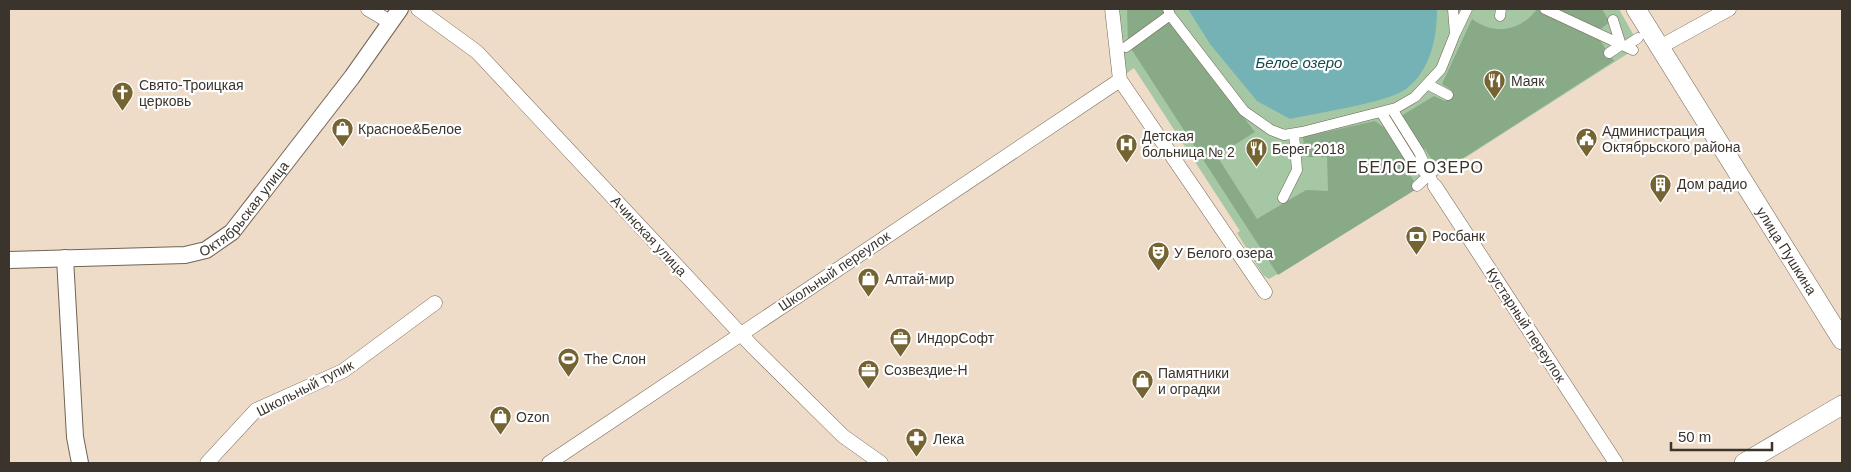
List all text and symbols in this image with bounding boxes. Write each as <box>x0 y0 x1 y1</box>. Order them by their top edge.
water label: Белое озеро <box>1256 54 1342 71</box>
restaurant icon: Маяк <box>1483 69 1507 100</box>
place label: Маяк <box>1511 73 1545 89</box>
place label: Свято-Троицкая церковь <box>139 77 244 109</box>
church icon: Свято-Троицкая церковь <box>111 81 135 112</box>
shop icon: Красное&Белое <box>330 117 354 148</box>
place label: Красное&Белое <box>358 121 462 137</box>
place label: Администрация Октябрьского района <box>1602 123 1741 155</box>
public building icon: Администрация Октябрьского района <box>1574 127 1598 158</box>
place label: Детская больница № 2 <box>1142 128 1235 160</box>
hospital icon: Детская больница № 2 <box>1114 132 1138 163</box>
restaurant icon: Берег 2018 <box>1244 137 1268 168</box>
place label: Берег 2018 <box>1272 141 1345 157</box>
street label: Октябрьская улица <box>198 158 292 259</box>
district label: БЕЛОЕ ОЗЕРО <box>1358 159 1484 176</box>
building icon: Дом радио <box>1649 172 1673 203</box>
place label: Дом радио <box>1677 176 1748 192</box>
street label: Ачинская улица <box>608 193 690 279</box>
street label: улица Пушкина <box>1753 204 1820 298</box>
bank icon: Росбанк <box>1404 224 1428 255</box>
street label: Школьный переулок <box>775 227 894 314</box>
place label: Росбанк <box>1432 228 1486 244</box>
theatre icon: У Белого озера <box>1146 241 1170 272</box>
place label: У Белого озера <box>1174 245 1273 261</box>
street label: Кустарный переулок <box>1483 265 1569 386</box>
shop icon: Алтай-мир <box>857 267 881 298</box>
place label: Алтай-мир <box>885 271 954 287</box>
office icon: ИндорСофт <box>889 326 913 357</box>
place label: ИндорСофт <box>917 330 995 346</box>
sports icon: The Слон <box>556 347 580 378</box>
place label: The Слон <box>584 351 646 367</box>
street label: Школьный тупик <box>254 356 357 419</box>
office icon: Созвездие-Н <box>856 358 880 389</box>
place label: Созвездие-Н <box>884 362 968 378</box>
place label: Памятники и оградки <box>1158 365 1229 397</box>
shop icon: Памятники и оградки <box>1130 369 1154 400</box>
shop icon: Ozon <box>488 405 512 436</box>
place label: Ozon <box>516 409 549 425</box>
scale bar <box>1671 420 1772 452</box>
pharmacy icon: Лека <box>905 427 929 458</box>
text: 50 m <box>1678 428 1711 445</box>
place label: Лека <box>933 431 964 447</box>

